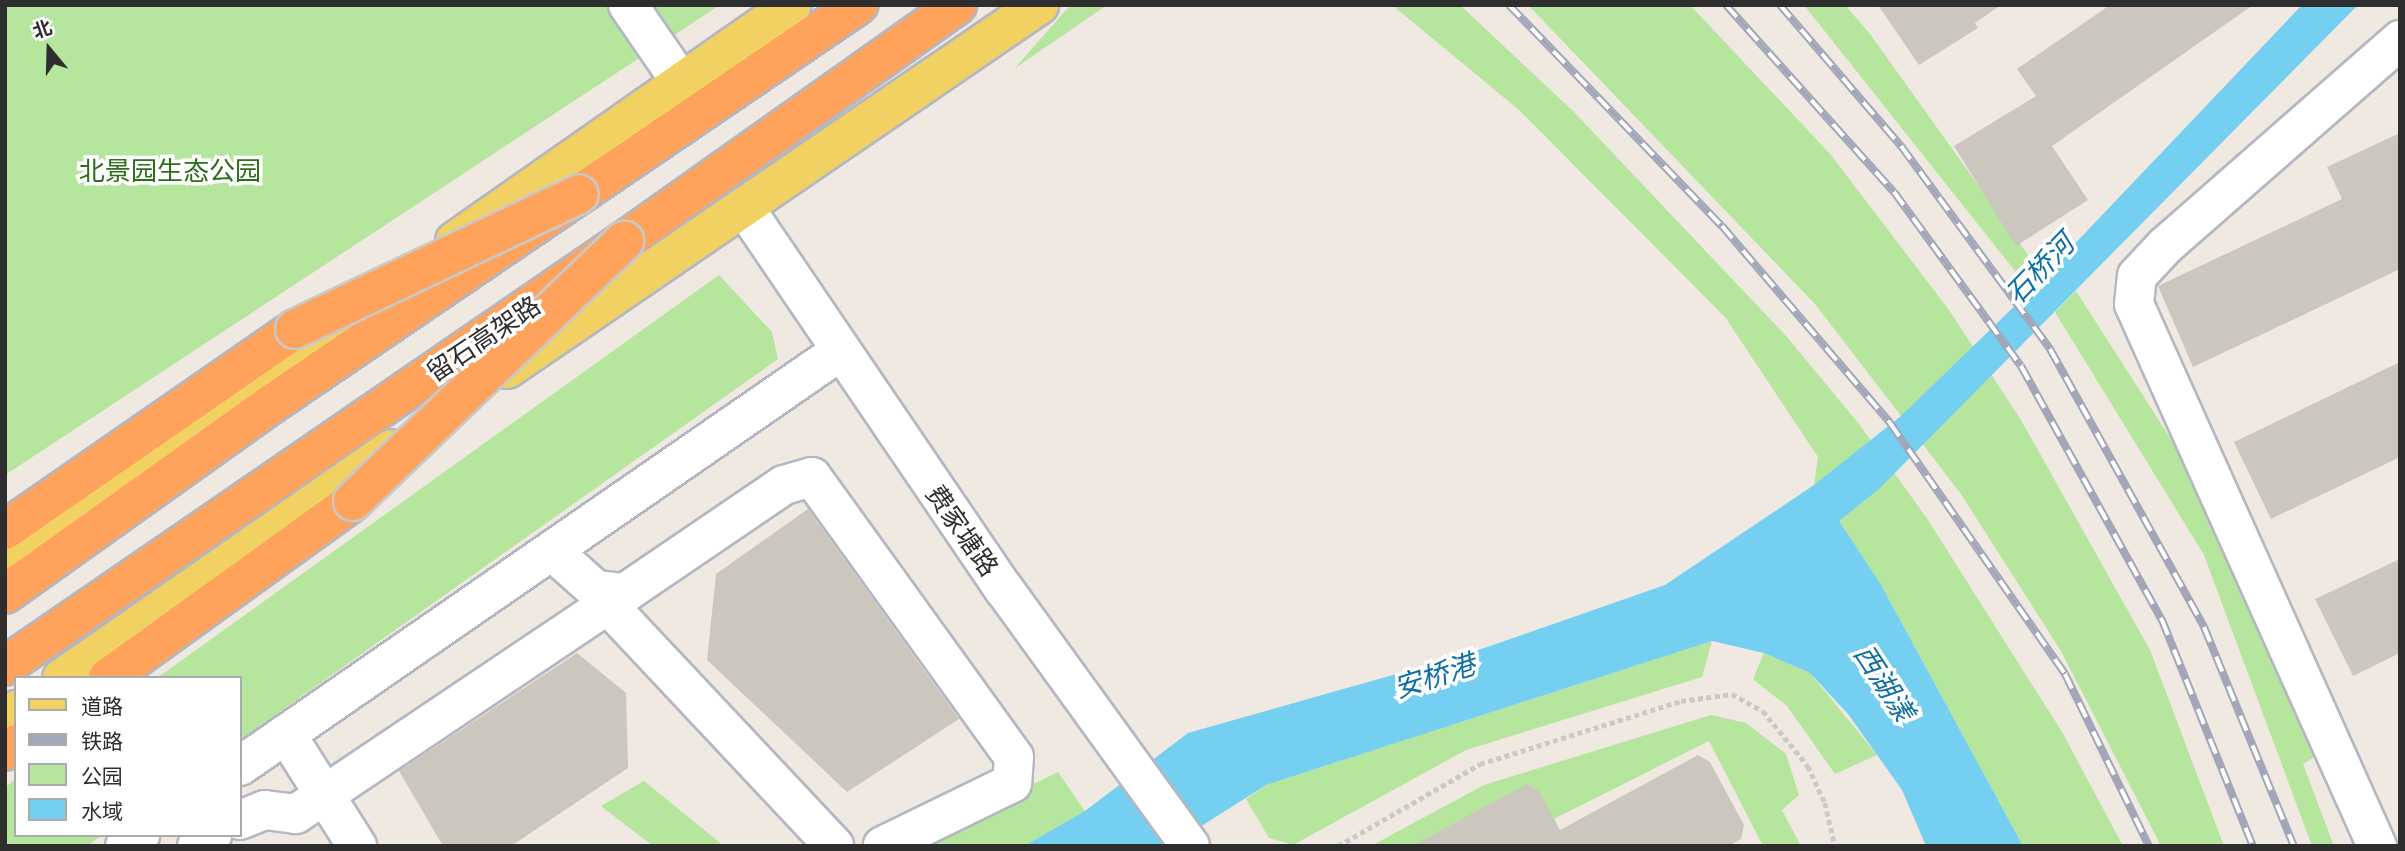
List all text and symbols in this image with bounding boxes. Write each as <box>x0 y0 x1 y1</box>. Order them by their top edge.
north arrow <box>14 14 84 84</box>
text: 北 <box>29 15 55 43</box>
park label: 北景园生态公园 <box>79 154 261 186</box>
water label: 石桥河 <box>1998 226 2080 310</box>
street label: 留石高架路 <box>420 289 546 387</box>
street label: 费家塘路 <box>920 478 1006 582</box>
water label: 西湖漾 <box>1848 638 1922 726</box>
water label: 安桥港 <box>1389 646 1479 704</box>
legend <box>14 676 242 837</box>
text: 道路 <box>81 693 123 718</box>
text: 铁路 <box>81 728 123 753</box>
text: 公园 <box>81 763 123 788</box>
text: 水域 <box>81 798 123 823</box>

